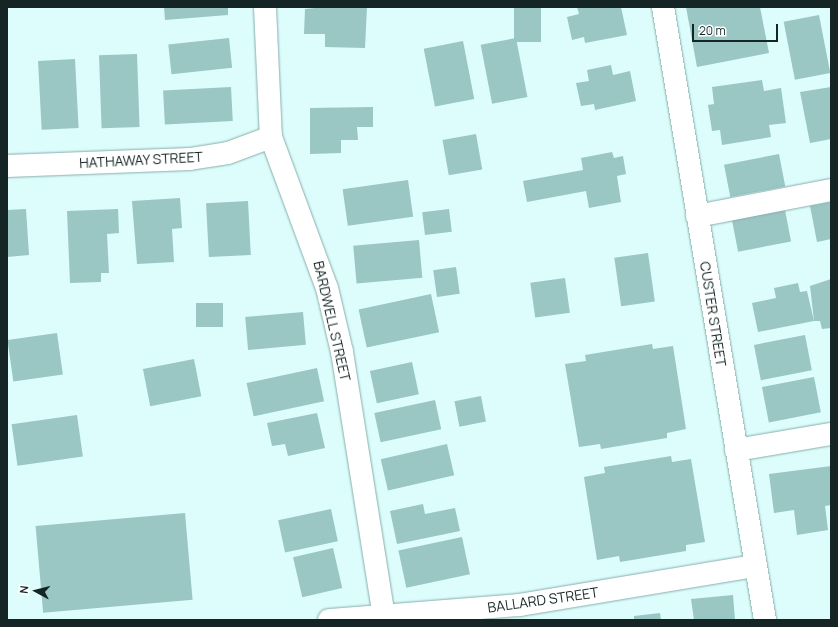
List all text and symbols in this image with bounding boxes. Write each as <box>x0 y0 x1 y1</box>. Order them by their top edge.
scale bar <box>694 16 780 42</box>
text: 20 m <box>699 22 726 39</box>
street label: HATHAWAY STREET <box>79 148 203 172</box>
street label: BARDWELL STREET <box>310 259 354 383</box>
street label: CUSTER STREET <box>696 260 730 368</box>
north arrow <box>16 571 56 611</box>
street label: BALLARD STREET <box>486 584 600 616</box>
text: N <box>16 585 32 594</box>

